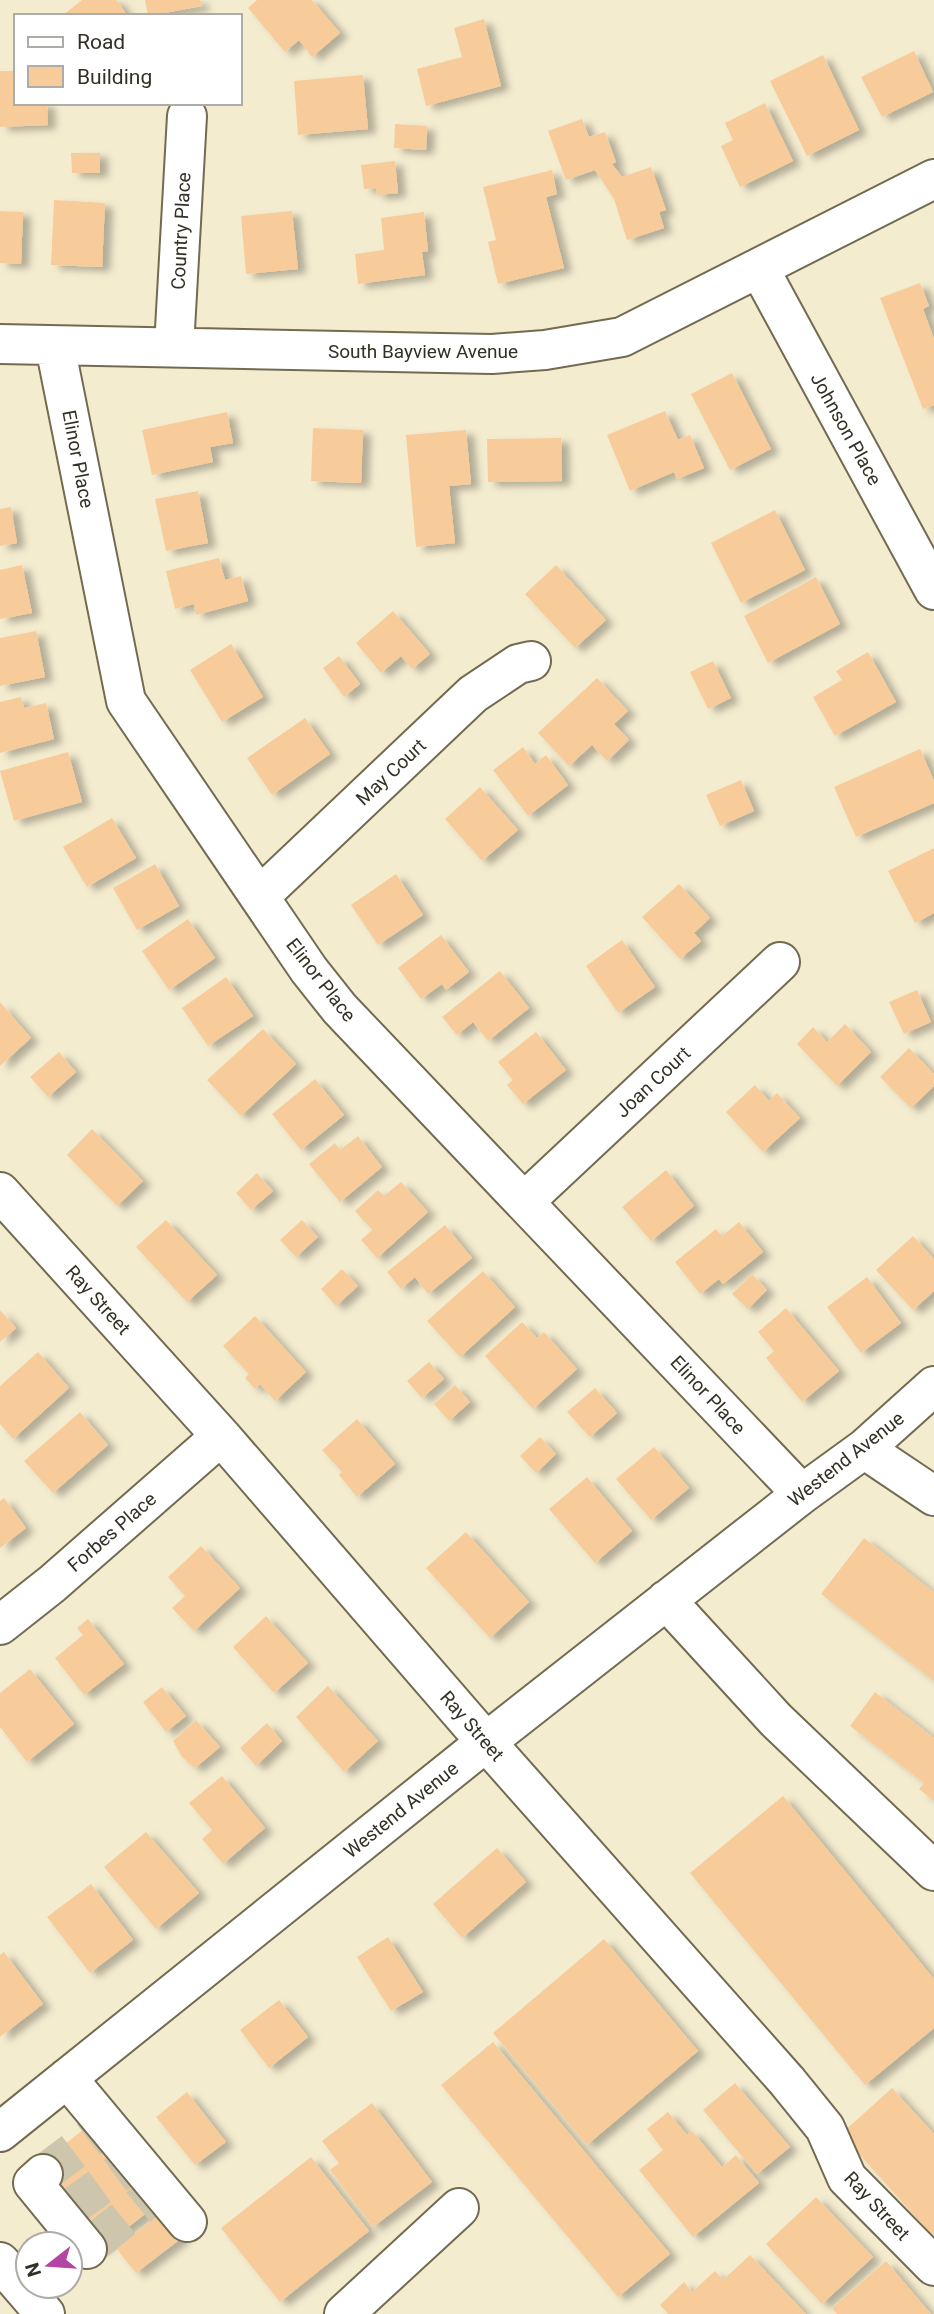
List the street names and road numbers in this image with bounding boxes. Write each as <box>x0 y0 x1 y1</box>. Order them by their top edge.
street label: Country Place <box>166 172 196 290</box>
street label: South Bayview Avenue <box>328 340 518 363</box>
street label: Johnson Place <box>806 369 886 489</box>
street label: Elinor Place <box>57 408 99 510</box>
street label: May Court <box>351 734 431 810</box>
street label: Elinor Place <box>281 934 361 1026</box>
street label: Joan Court <box>611 1042 695 1122</box>
street label: Ray Street <box>61 1260 135 1340</box>
street label: Elinor Place <box>666 1351 750 1439</box>
street label: Westend Avenue <box>783 1407 909 1511</box>
street label: Forbes Place <box>63 1487 161 1577</box>
street label: Ray Street <box>435 1686 509 1766</box>
street label: Westend Avenue <box>339 1757 463 1863</box>
street label: Ray Street <box>839 2167 915 2245</box>

